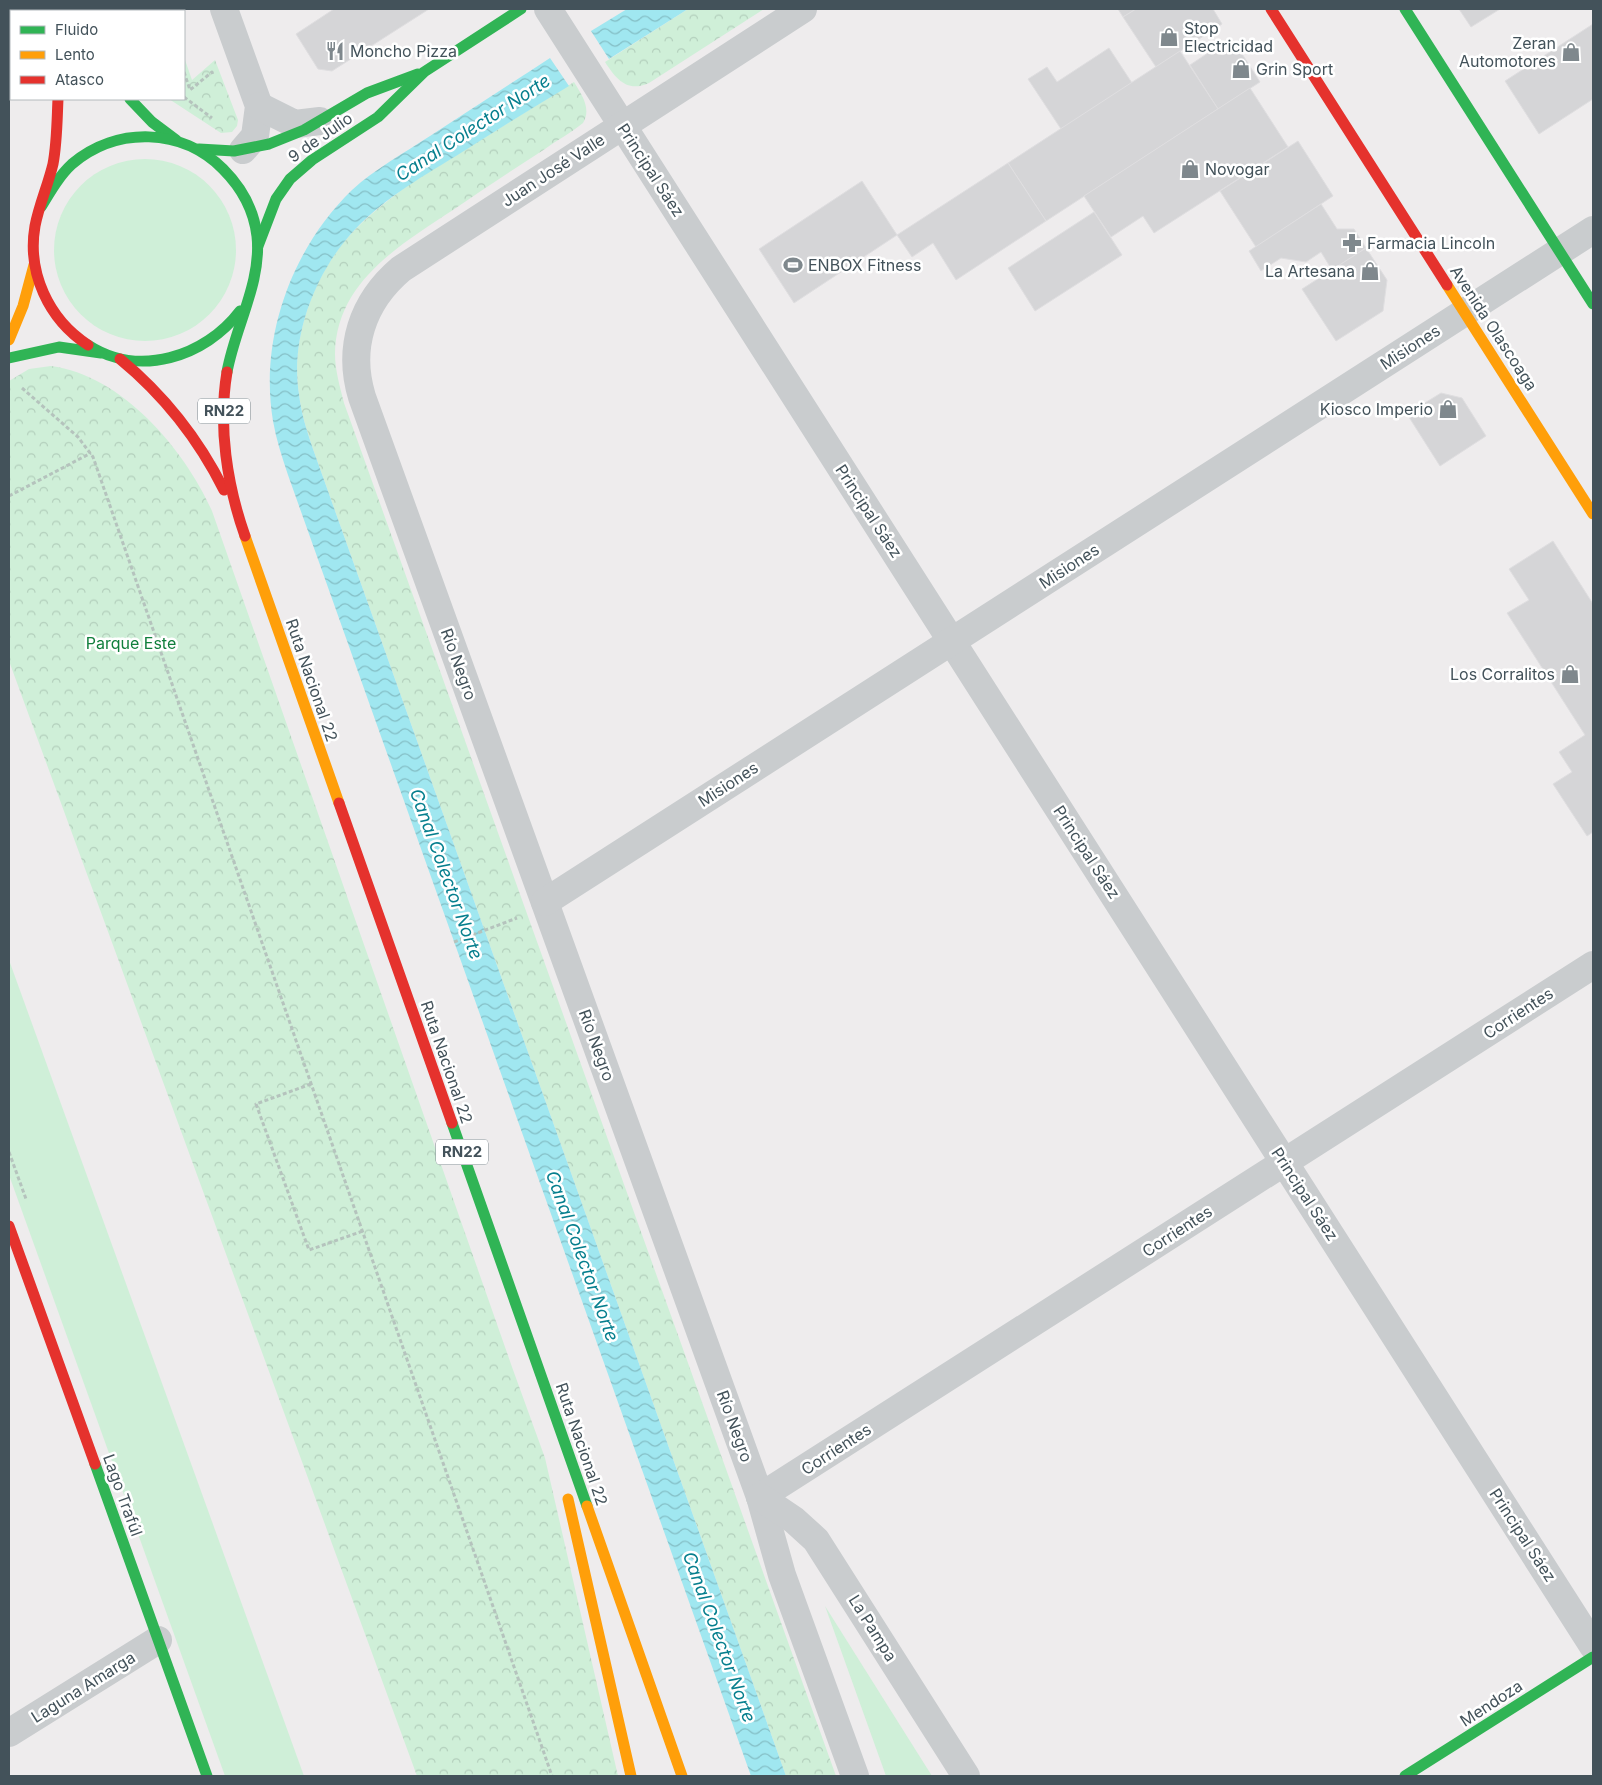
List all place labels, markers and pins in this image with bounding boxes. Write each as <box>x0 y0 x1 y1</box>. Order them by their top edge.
place label: Stop Electricidad <box>1184 18 1273 56</box>
shop icon: Stop Electricidad <box>1158 26 1180 48</box>
place label: Zeran Automotores <box>1459 33 1556 71</box>
restaurant icon: Moncho Pizza <box>324 40 346 62</box>
place label: Moncho Pizza <box>350 41 457 61</box>
shop icon: Zeran Automotores <box>1560 41 1582 63</box>
shop icon: Grin Sport <box>1230 58 1252 80</box>
place label: Grin Sport <box>1256 59 1333 79</box>
shop icon: Novogar <box>1179 158 1201 180</box>
place label: Novogar <box>1205 159 1269 179</box>
pharmacy icon: Farmacia Lincoln <box>1341 232 1363 254</box>
place label: Farmacia Lincoln <box>1367 233 1495 253</box>
sports icon: ENBOX Fitness <box>782 254 804 276</box>
place label: ENBOX Fitness <box>808 255 921 275</box>
shop icon: La Artesana <box>1359 260 1381 282</box>
place label: La Artesana <box>1265 261 1355 281</box>
shop icon: Kiosco Imperio <box>1437 398 1459 420</box>
place label: Kiosco Imperio <box>1320 399 1433 419</box>
shop icon: Los Corralitos <box>1559 663 1581 685</box>
place label: Los Corralitos <box>1450 664 1555 684</box>

